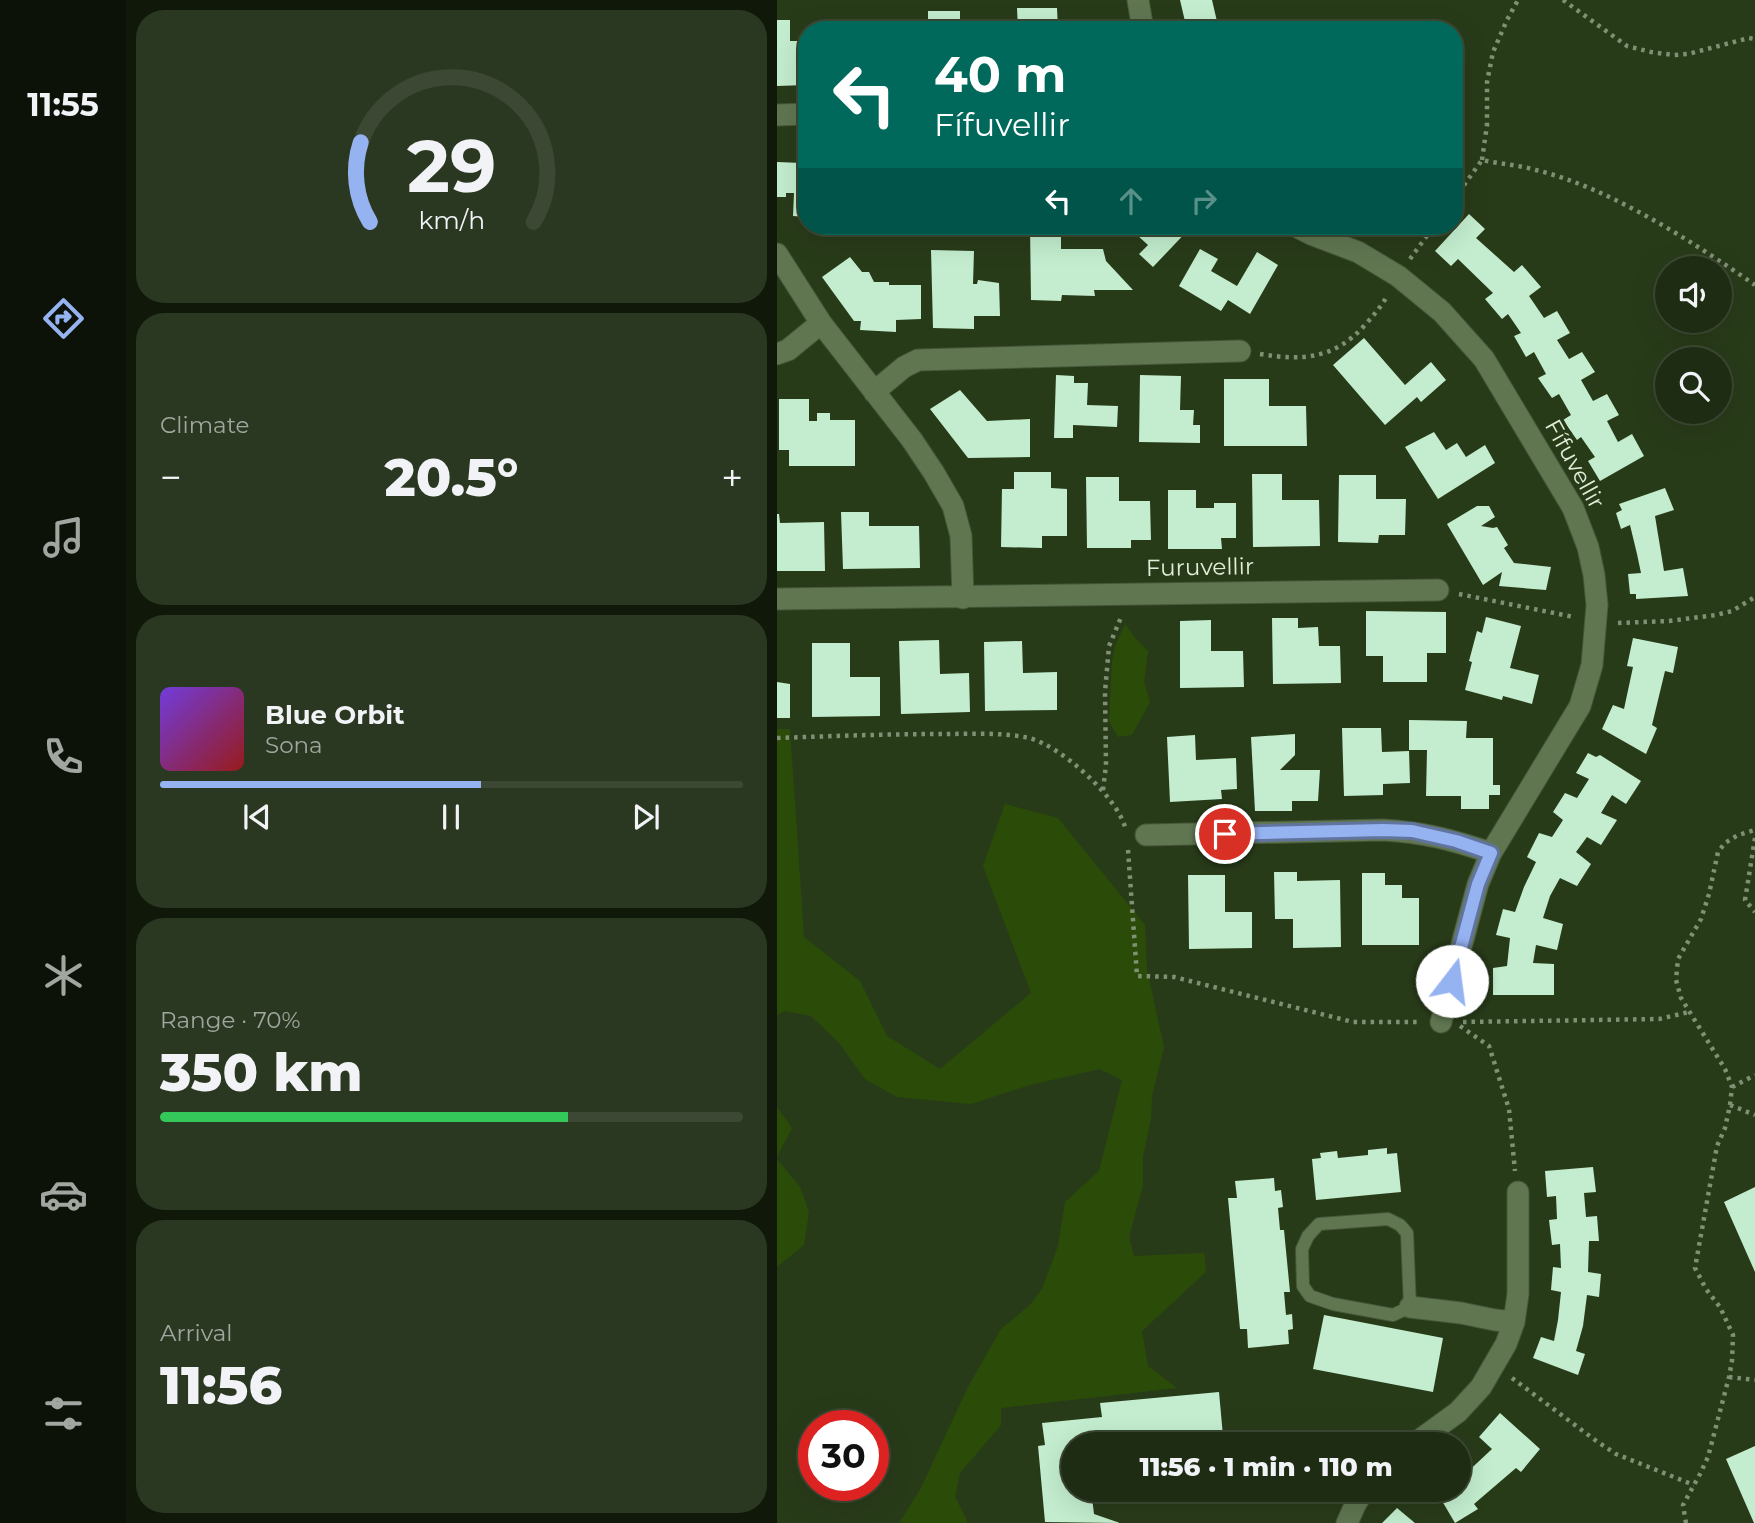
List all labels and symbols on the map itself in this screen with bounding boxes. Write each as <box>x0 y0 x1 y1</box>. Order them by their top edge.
street label: Fífuvellir <box>1539 414 1611 514</box>
street label: Furuvellir <box>1146 552 1254 582</box>
pin <box>1195 804 1255 864</box>
position arrow <box>1415 944 1489 1018</box>
speed limit sign: 30 <box>798 1410 889 1501</box>

